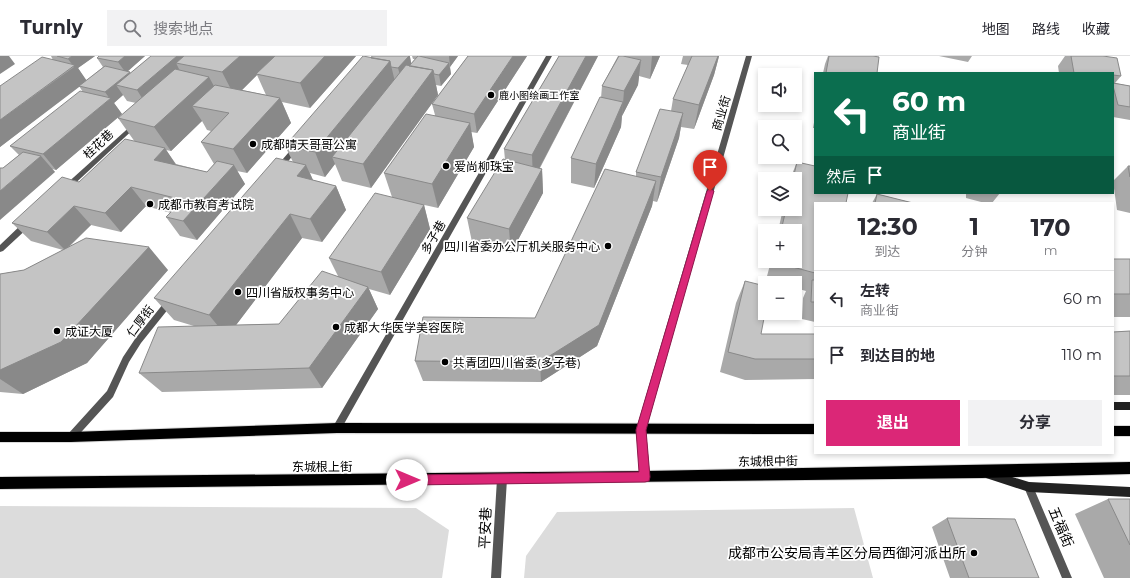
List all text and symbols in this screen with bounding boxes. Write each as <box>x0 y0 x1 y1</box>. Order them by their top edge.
search box <box>107 10 387 46</box>
text: Turnly <box>20 16 83 39</box>
icon: search <box>121 17 143 39</box>
text: 搜索地点 <box>153 19 213 38</box>
text: 地图 <box>982 20 1010 38</box>
text: 路线 <box>1032 20 1060 38</box>
text: 收藏 <box>1082 20 1110 38</box>
map controls <box>758 68 802 320</box>
button: sound <box>758 68 802 112</box>
text: 60 m <box>892 84 966 118</box>
icon: left <box>826 88 878 140</box>
place label: 鹿小图绘画工作室 <box>499 89 579 102</box>
marker: 鹿小图绘画工作室 <box>486 90 496 100</box>
street label: 商业街 <box>709 94 733 132</box>
button: search <box>758 120 802 164</box>
text: 商业街 <box>892 122 946 144</box>
street label: 桂花巷 <box>80 126 116 162</box>
place label: 成都晴天哥哥公寓 <box>261 137 357 152</box>
marker: 成都晴天哥哥公寓 <box>248 139 258 149</box>
pin <box>693 150 727 191</box>
icon: arrive <box>699 156 721 178</box>
place label: 爱尚柳珠宝 <box>454 159 514 174</box>
marker: 爱尚柳珠宝 <box>441 161 451 171</box>
icon: arrive <box>864 164 886 186</box>
text: 然后 <box>826 167 856 186</box>
button: layers <box>758 172 802 216</box>
place label: 成都市教育考试院 <box>158 197 254 212</box>
marker: 成都市教育考试院 <box>145 199 155 209</box>
text: 12:30 <box>857 212 918 241</box>
text: 1 <box>969 212 979 241</box>
text: 170 <box>1031 213 1071 242</box>
street label: 多子巷 <box>418 218 448 256</box>
button: + <box>758 224 802 268</box>
place label: 四川省委办公厅机关服务中心 <box>444 239 600 254</box>
marker: 四川省委办公厅机关服务中心 <box>603 241 613 251</box>
text: m <box>1044 242 1057 258</box>
text: 到达 <box>875 243 901 259</box>
text: 分钟 <box>961 243 987 259</box>
button: − <box>758 276 802 320</box>
text: 左转 <box>860 281 890 300</box>
place label: 四川省版权事务中心 <box>246 285 354 300</box>
marker: 四川省版权事务中心 <box>233 287 243 297</box>
icon: left <box>826 288 848 310</box>
text: 60 m <box>1063 289 1102 308</box>
street label: 仁厚街 <box>123 302 157 340</box>
text: 商业街 <box>860 302 899 318</box>
place label: 成都大华医学美容医院 <box>344 320 464 335</box>
marker: 成都大华医学美容医院 <box>331 322 341 332</box>
place label: 成证大厦 <box>65 324 113 339</box>
marker: 成证大厦 <box>52 326 62 336</box>
icon: arrive <box>826 344 848 366</box>
text: 110 m <box>1061 345 1102 364</box>
text: 到达目的地 <box>860 346 935 365</box>
place label: 共青团四川省委(多子巷) <box>453 355 581 370</box>
marker: 共青团四川省委(多子巷) <box>440 357 450 367</box>
button: 退出 <box>826 400 960 446</box>
button: 分享 <box>968 400 1102 446</box>
street label: 东城根中街 <box>738 453 798 469</box>
street label: 东城根上街 <box>292 459 352 474</box>
position arrow <box>386 459 428 501</box>
street label: 五福街 <box>1045 504 1077 550</box>
street label: 平安巷 <box>475 507 495 549</box>
place label: 成都市公安局青羊区分局西御河派出所 <box>728 544 966 562</box>
marker: 成都市公安局青羊区分局西御河派出所 <box>969 548 979 558</box>

